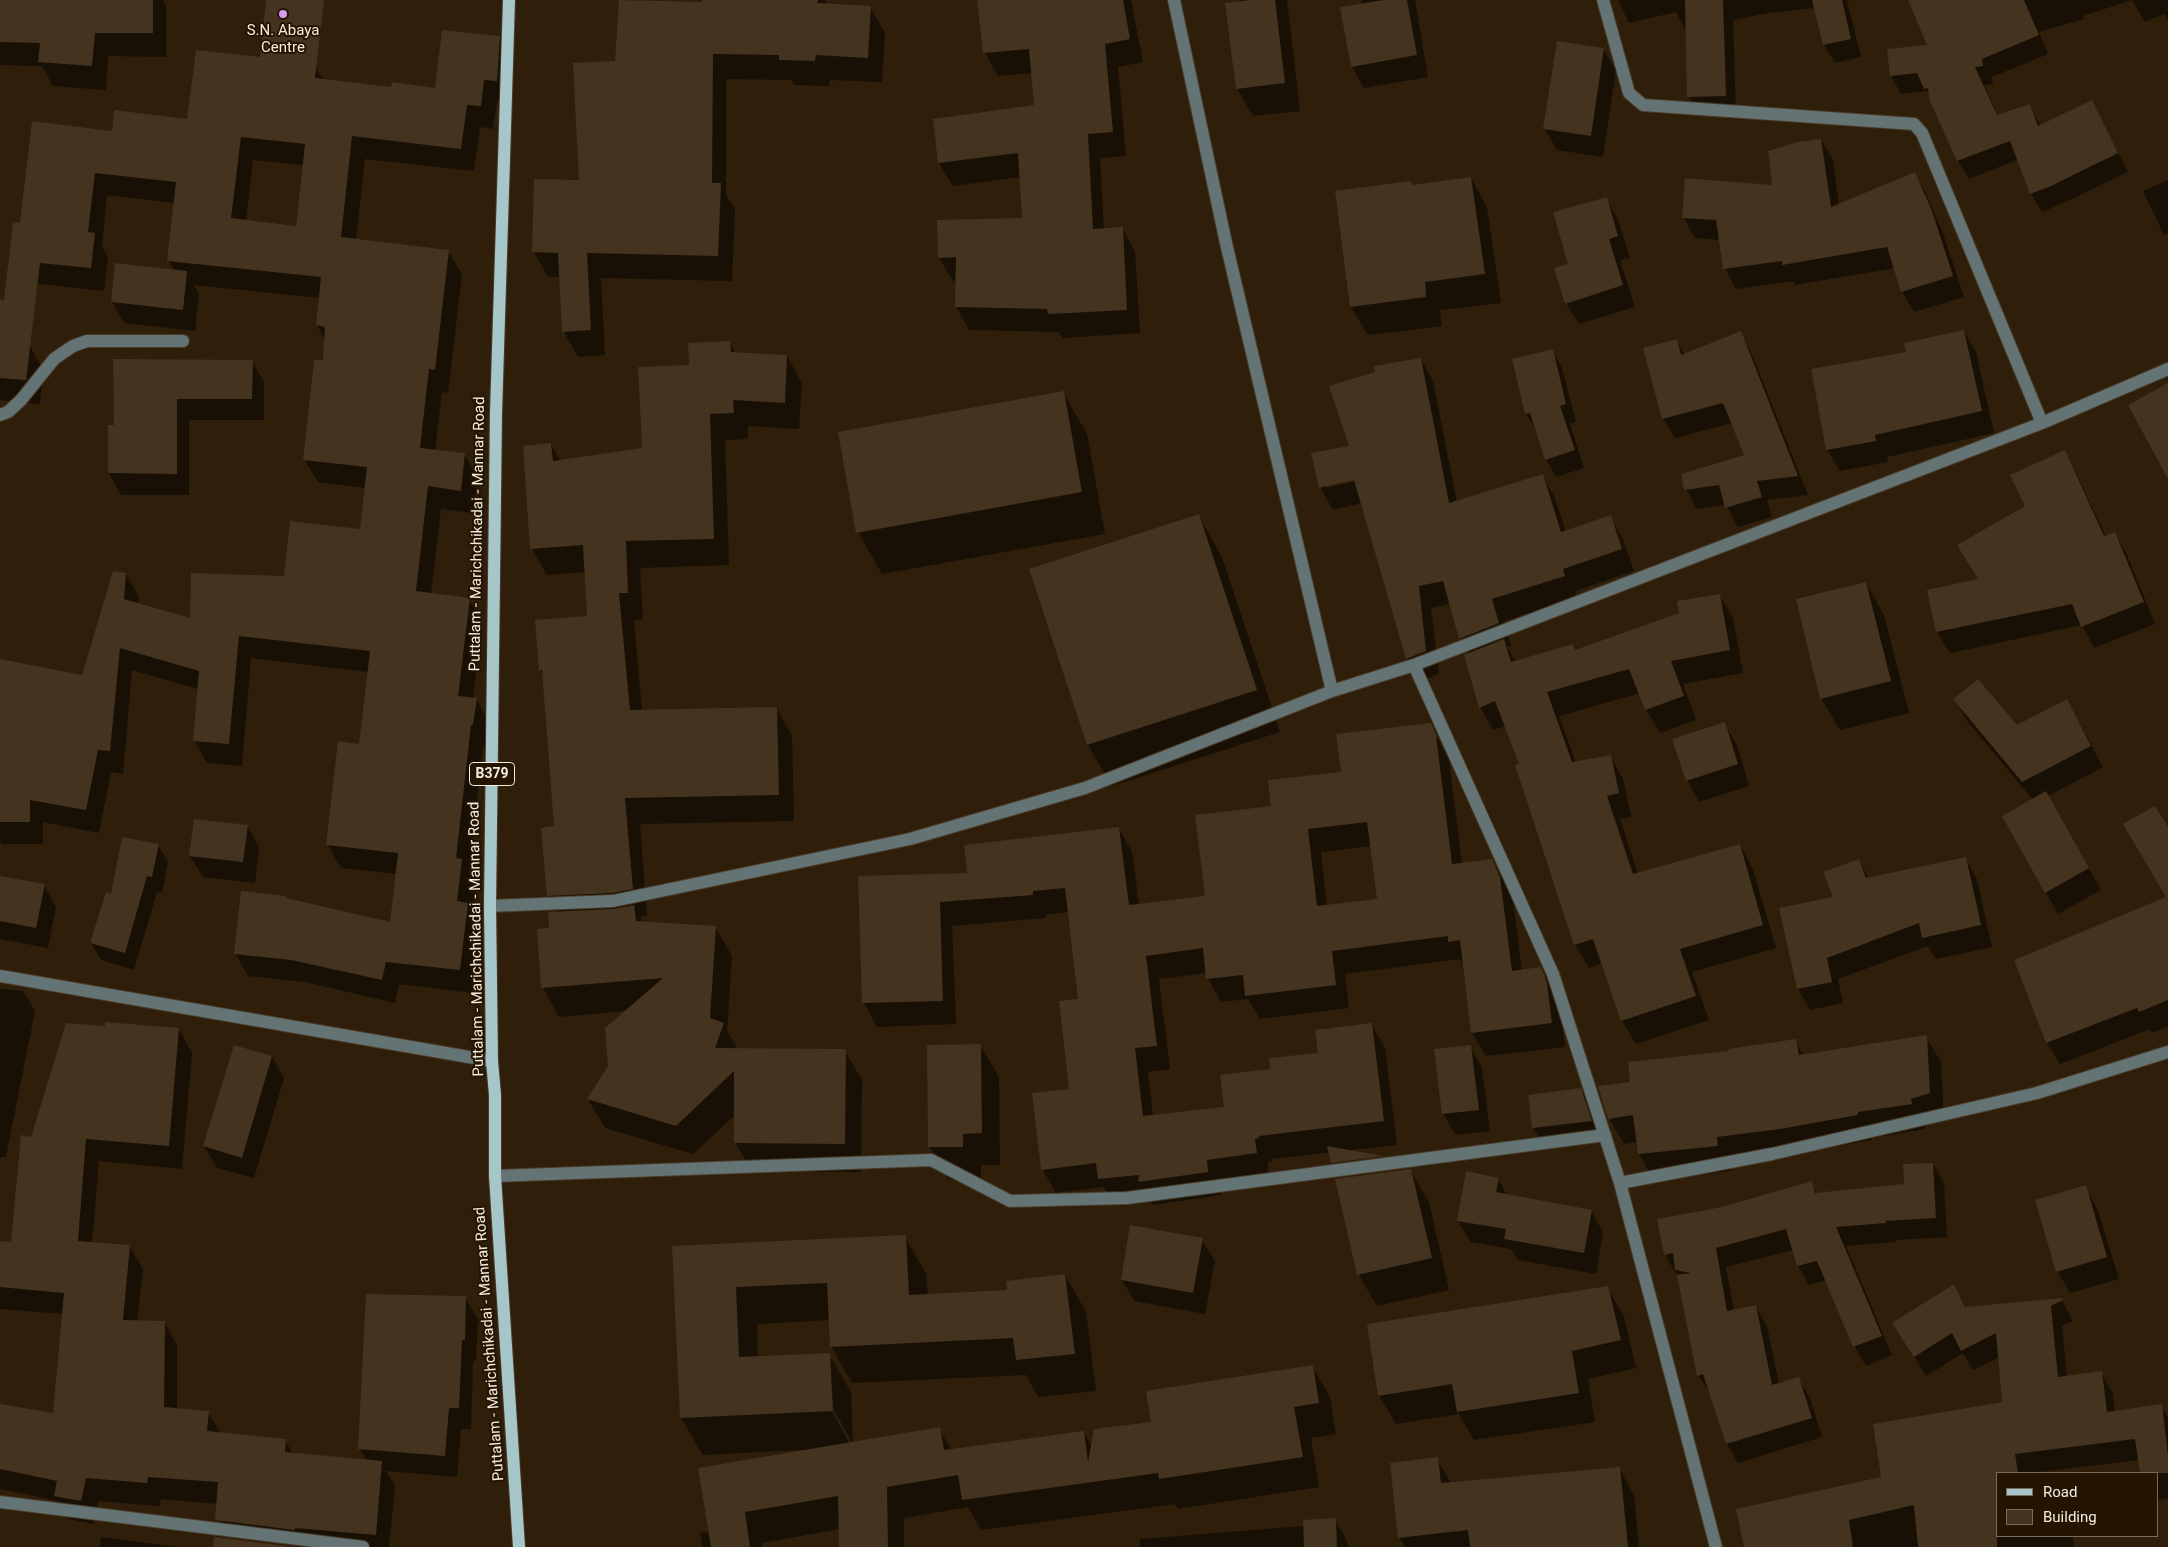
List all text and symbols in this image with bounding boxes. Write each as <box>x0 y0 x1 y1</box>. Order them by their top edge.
marker: S.N. Abaya Centre <box>277 8 289 20</box>
place label: S.N. Abaya Centre <box>247 22 319 57</box>
street label: Puttalam - Marichchikadai - Mannar Road <box>467 396 489 672</box>
road number: B379 <box>470 762 514 786</box>
street label: Puttalam - Marichchikadai - Mannar Road <box>466 801 488 1077</box>
street label: Puttalam - Marichchikadai - Mannar Road <box>471 1206 509 1482</box>
legend <box>1996 1472 2158 1537</box>
text: Road <box>2043 1483 2077 1501</box>
text: Building <box>2043 1508 2097 1526</box>

